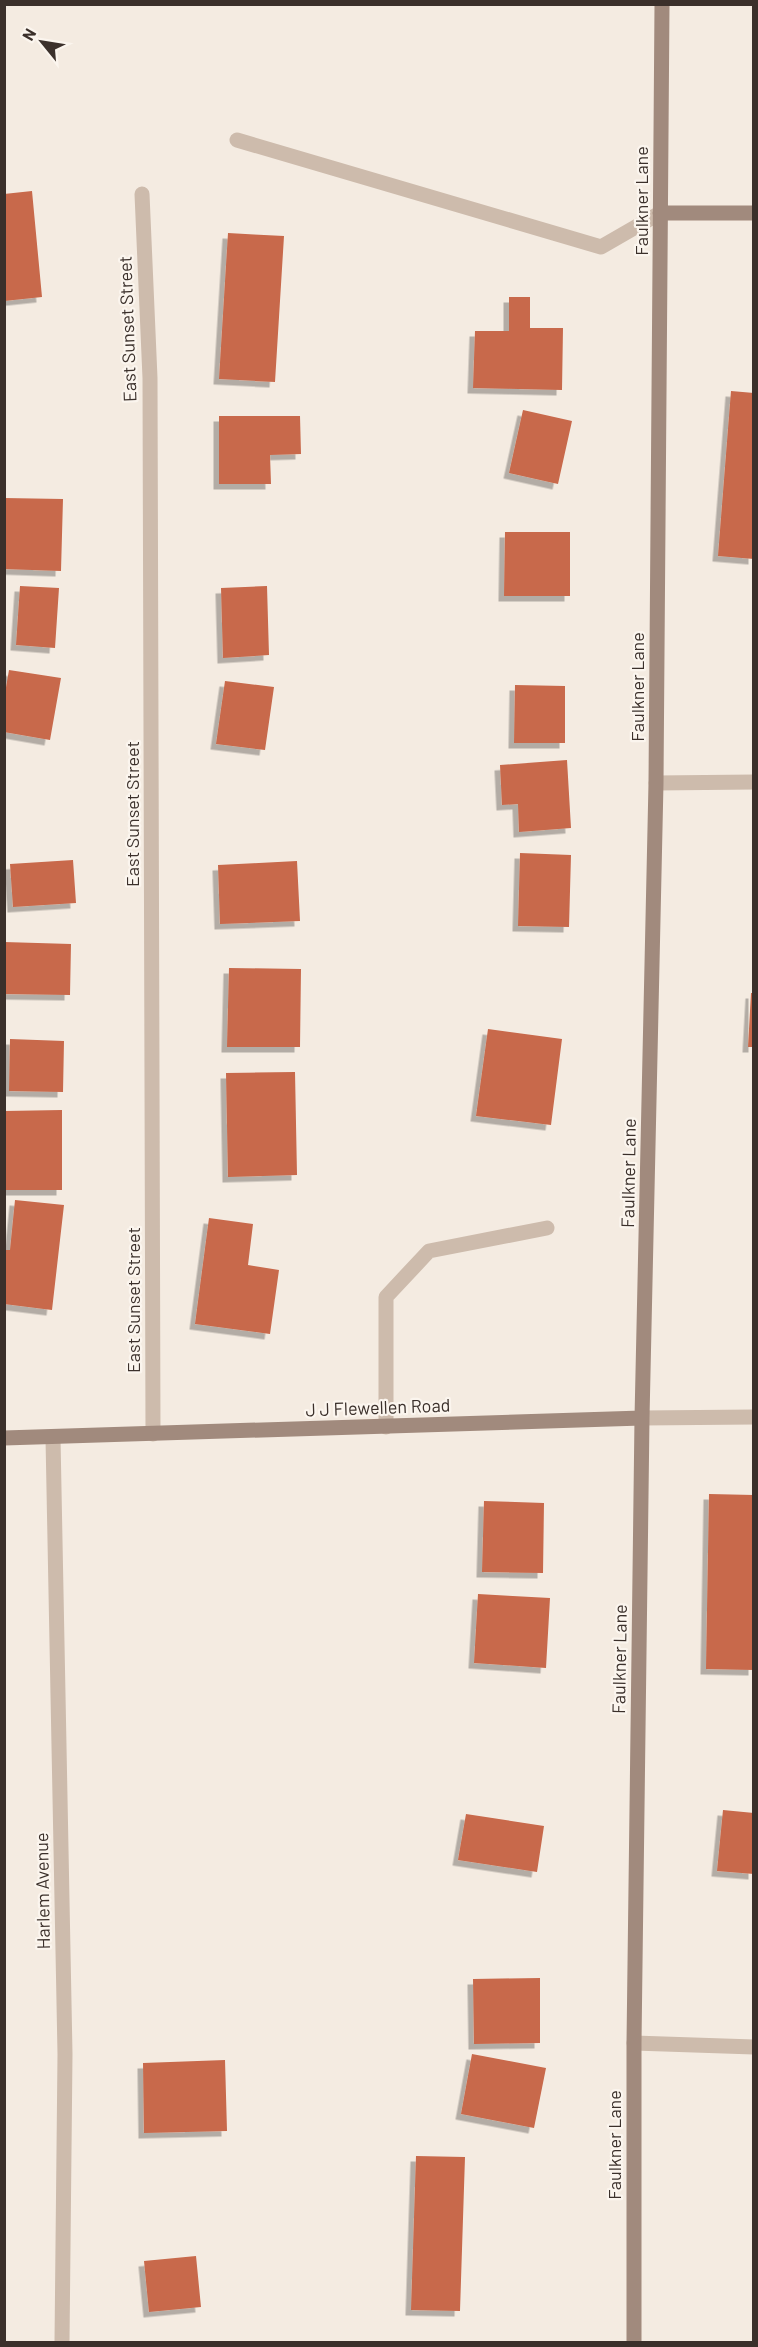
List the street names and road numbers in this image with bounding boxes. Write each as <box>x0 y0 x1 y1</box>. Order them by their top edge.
street label: Faulkner Lane <box>630 146 652 256</box>
street label: East Sunset Street <box>113 256 141 402</box>
street label: Faulkner Lane <box>626 632 648 742</box>
street label: East Sunset Street <box>121 741 143 887</box>
street label: Faulkner Lane <box>616 1118 640 1228</box>
street label: East Sunset Street <box>122 1227 144 1373</box>
street label: J J Flewellen Road <box>305 1393 451 1421</box>
street label: Faulkner Lane <box>607 1604 631 1714</box>
street label: Harlem Avenue <box>30 1832 54 1950</box>
street label: Faulkner Lane <box>603 2090 625 2200</box>

